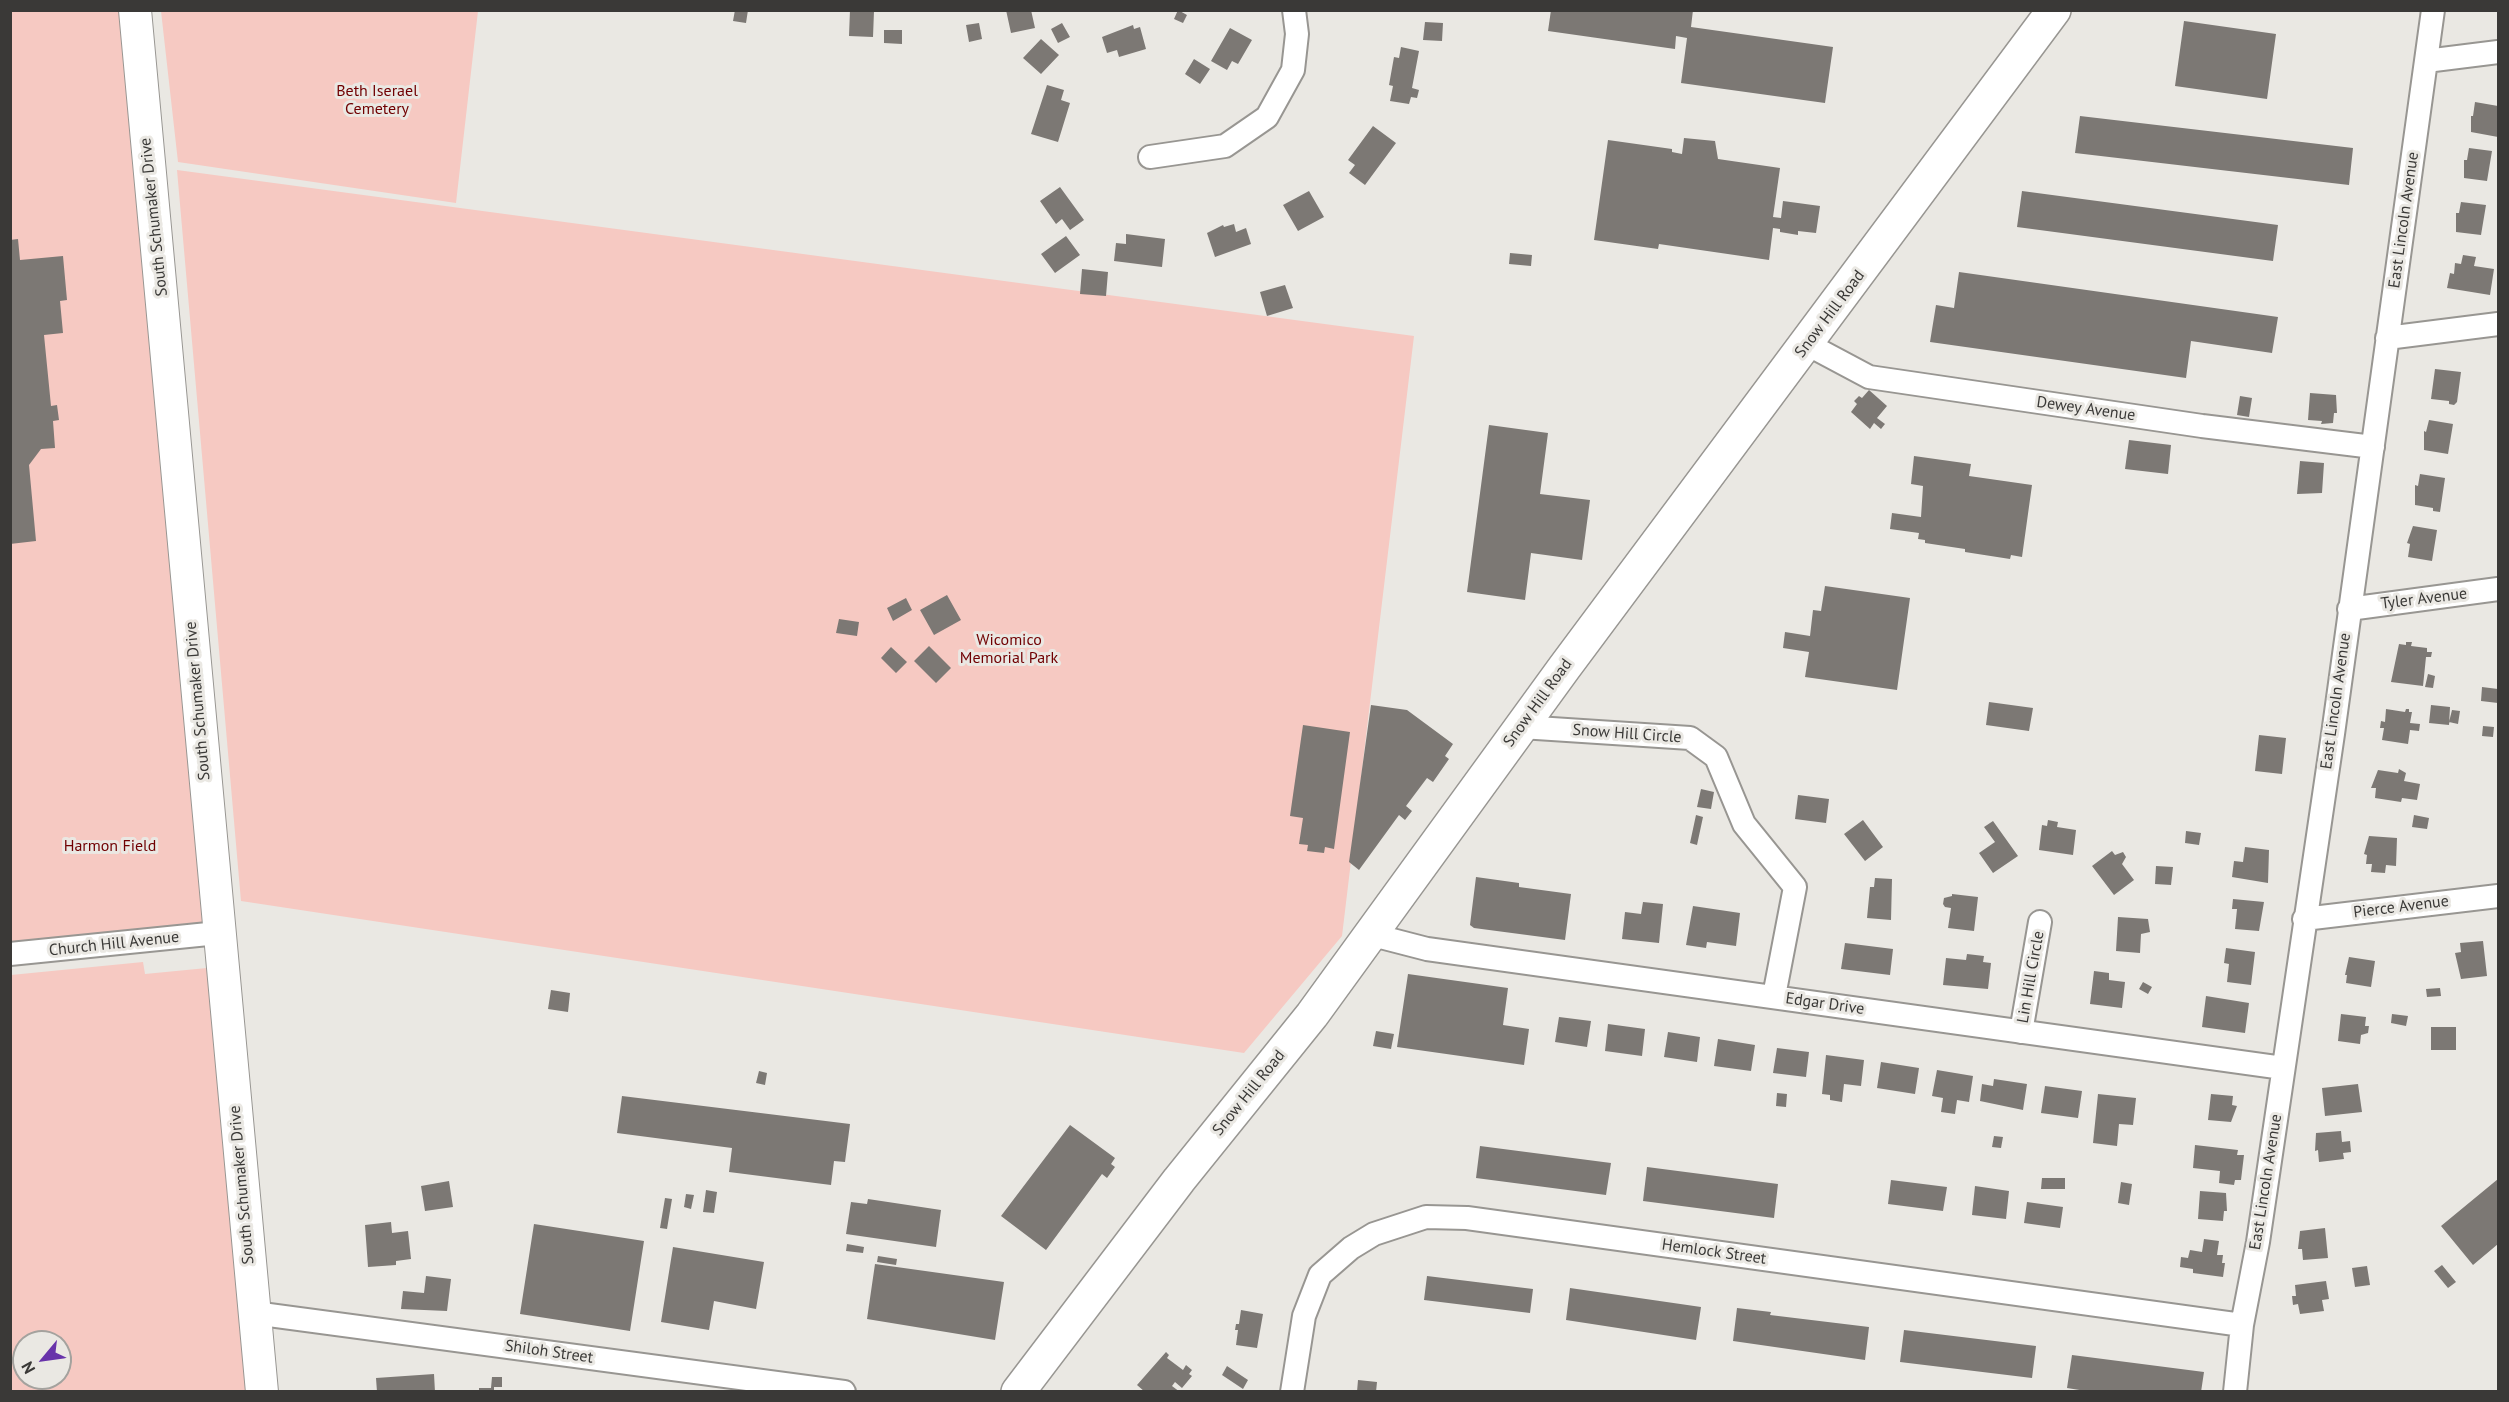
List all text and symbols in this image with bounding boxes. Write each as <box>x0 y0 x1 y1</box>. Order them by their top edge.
park label: Beth Iserael Cemetery <box>336 81 418 119</box>
street label: South Schumaker Drive <box>136 137 172 297</box>
street label: East Lincoln Avenue <box>2385 151 2423 289</box>
street label: Snow Hill Road <box>1791 267 1869 361</box>
street label: Dewey Avenue <box>2035 393 2137 425</box>
street label: Tyler Avenue <box>2380 584 2468 614</box>
street label: South Schumaker Drive <box>181 621 215 781</box>
park label: Wicomico Memorial Park <box>960 630 1058 668</box>
street label: East Lincoln Avenue <box>2317 632 2355 770</box>
street label: Snow Hill Road <box>1500 655 1576 751</box>
street label: Snow Hill Circle <box>1572 721 1682 747</box>
park label: Harmon Field <box>64 836 156 856</box>
street label: Pierce Avenue <box>2352 892 2450 922</box>
street label: Church Hill Avenue <box>48 928 180 960</box>
street label: Lin Hill Circle <box>2013 929 2049 1025</box>
street label: Edgar Drive <box>1784 989 1866 1019</box>
street label: Snow Hill Road <box>1209 1046 1289 1140</box>
street label: South Schumaker Drive <box>225 1105 259 1265</box>
street label: East Lincoln Avenue <box>2246 1113 2286 1251</box>
street label: Hemlock Street <box>1661 1235 1767 1269</box>
north arrow <box>12 1330 72 1390</box>
street label: Shiloh Street <box>504 1336 594 1368</box>
text: N <box>17 1358 39 1377</box>

